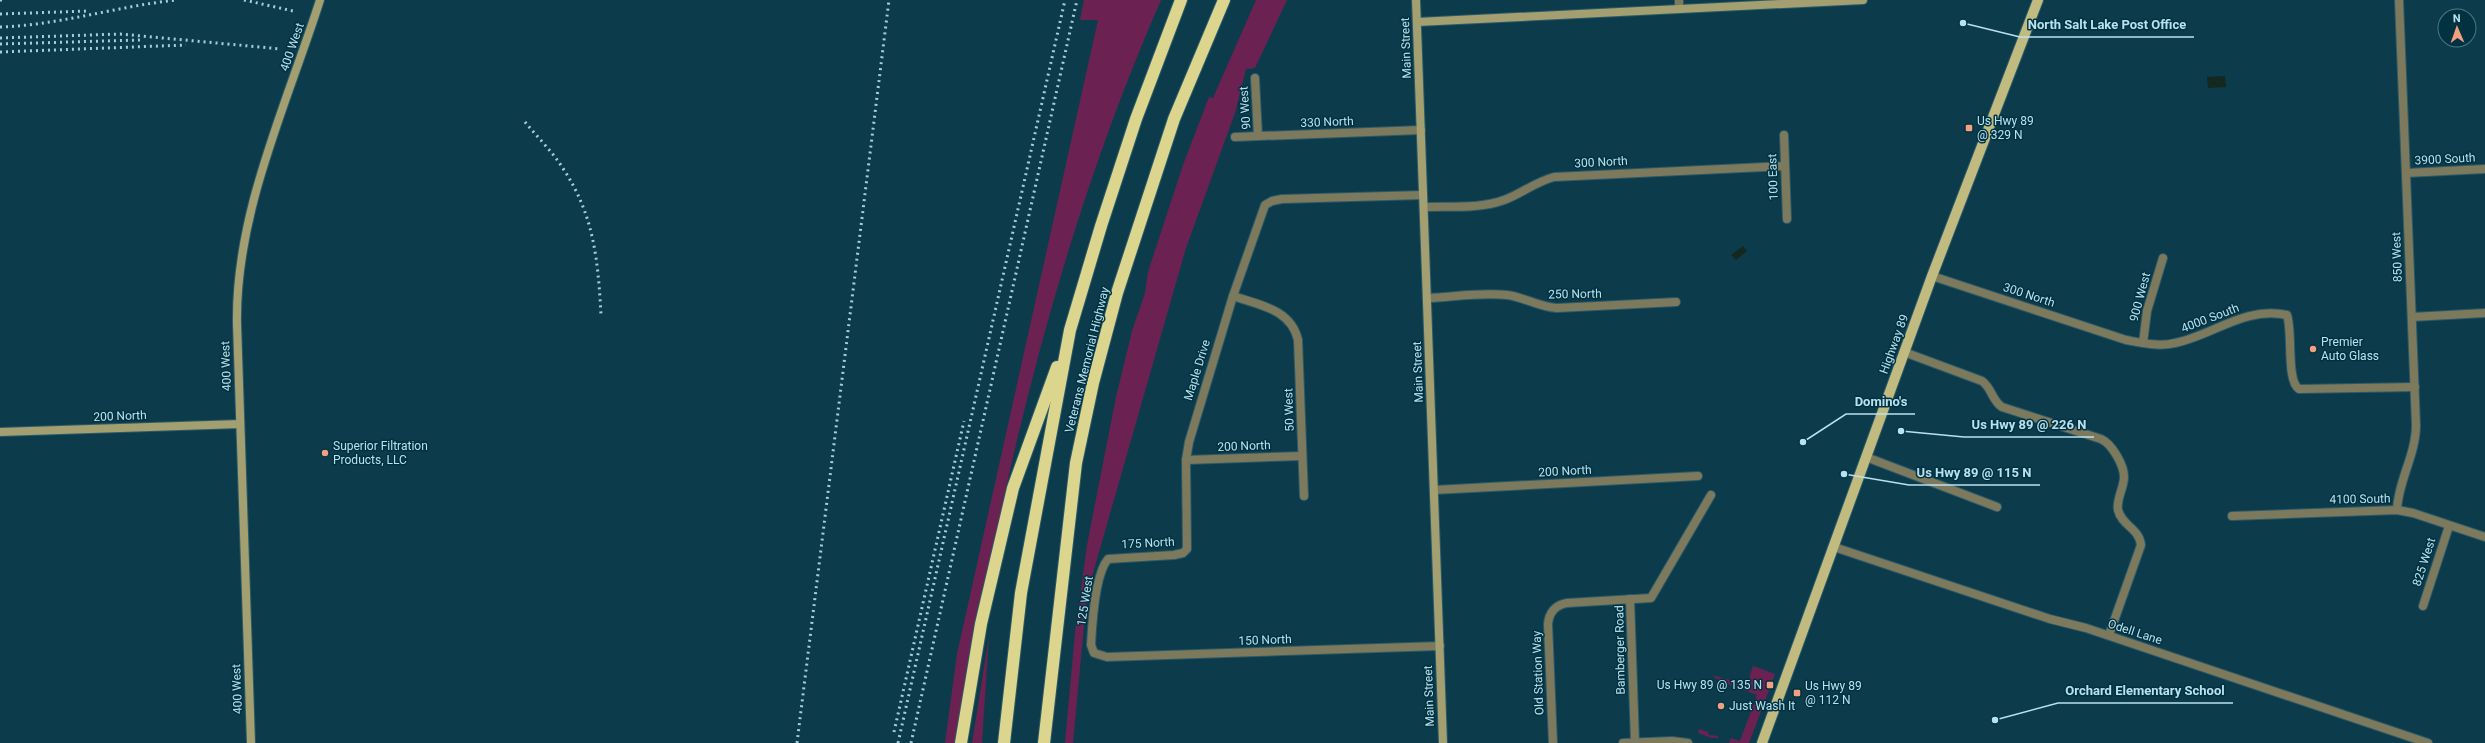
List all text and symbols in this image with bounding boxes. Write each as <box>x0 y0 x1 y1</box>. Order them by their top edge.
north arrow <box>2437 8 2477 48</box>
callout: North Salt Lake Post Office <box>2020 12 2194 37</box>
text: N <box>2453 12 2461 25</box>
street label: Main Street <box>1398 17 1414 79</box>
text: North Salt Lake Post Office <box>2028 17 2186 32</box>
street label: 400 West <box>277 21 307 73</box>
street label: 90 West <box>1236 86 1253 130</box>
street label: 330 North <box>1300 114 1354 130</box>
place label: Us Hwy 89 @ 329 N <box>1977 114 2034 142</box>
marker: Us Hwy 89 @ 329 N <box>1964 123 1974 133</box>
street label: 3900 South <box>2414 150 2476 168</box>
street label: 100 East <box>1765 153 1781 201</box>
street label: 300 North <box>1574 154 1628 170</box>
street label: 850 West <box>2389 232 2405 282</box>
street label: 900 West <box>2127 271 2153 323</box>
street label: 300 North <box>2001 280 2057 310</box>
street label: Veterans Memorial Highway <box>1062 285 1112 434</box>
street label: 250 North <box>1548 287 1602 301</box>
street label: 4000 South <box>2179 301 2241 335</box>
street label: Highway 89 <box>1877 312 1911 376</box>
place label: Premier Auto Glass <box>2321 335 2379 363</box>
street label: Maple Drive <box>1181 338 1213 402</box>
street label: 400 West <box>218 341 234 391</box>
street label: Main Street <box>1410 341 1426 403</box>
marker: Premier Auto Glass <box>2308 344 2318 354</box>
street label: 50 West <box>1281 388 1297 432</box>
callout: Domino's <box>1846 389 1915 414</box>
text: Domino's <box>1855 394 1908 409</box>
street label: 200 North <box>93 408 147 424</box>
callout: Us Hwy 89 @ 226 N <box>1964 412 2094 437</box>
text: Us Hwy 89 @ 226 N <box>1972 417 2086 432</box>
street label: 200 North <box>1217 438 1271 454</box>
place label: Superior Filtration Products, LLC <box>333 439 428 467</box>
marker: Superior Filtration Products, LLC <box>320 448 330 458</box>
callout: Us Hwy 89 @ 115 N <box>1909 460 2040 485</box>
street label: 200 North <box>1538 463 1592 479</box>
text: Us Hwy 89 @ 115 N <box>1917 465 2031 480</box>
street label: 4100 South <box>2329 491 2391 507</box>
street label: 175 North <box>1121 535 1175 551</box>
street label: 825 West <box>2410 536 2438 588</box>
street label: 125 West <box>1074 575 1096 627</box>
street label: Bamberger Road <box>1612 605 1628 695</box>
street label: Odell Lane <box>2106 617 2164 647</box>
street label: Old Station Way <box>1530 630 1546 715</box>
street label: 150 North <box>1238 632 1292 648</box>
street label: 400 West <box>229 664 245 714</box>
street label: Main Street <box>1421 665 1437 727</box>
place label: Us Hwy 89 @ 135 N <box>1657 678 1762 692</box>
callout: Orchard Elementary School <box>2058 678 2233 703</box>
place label: Us Hwy 89 @ 112 N <box>1805 679 1862 707</box>
marker: Us Hwy 89 @ 135 N <box>1765 680 1775 690</box>
text: Orchard Elementary School <box>2065 683 2225 698</box>
marker: Us Hwy 89 @ 112 N <box>1792 688 1802 698</box>
place label: Just Wash It <box>1729 699 1795 713</box>
marker: Just Wash It <box>1716 701 1726 711</box>

